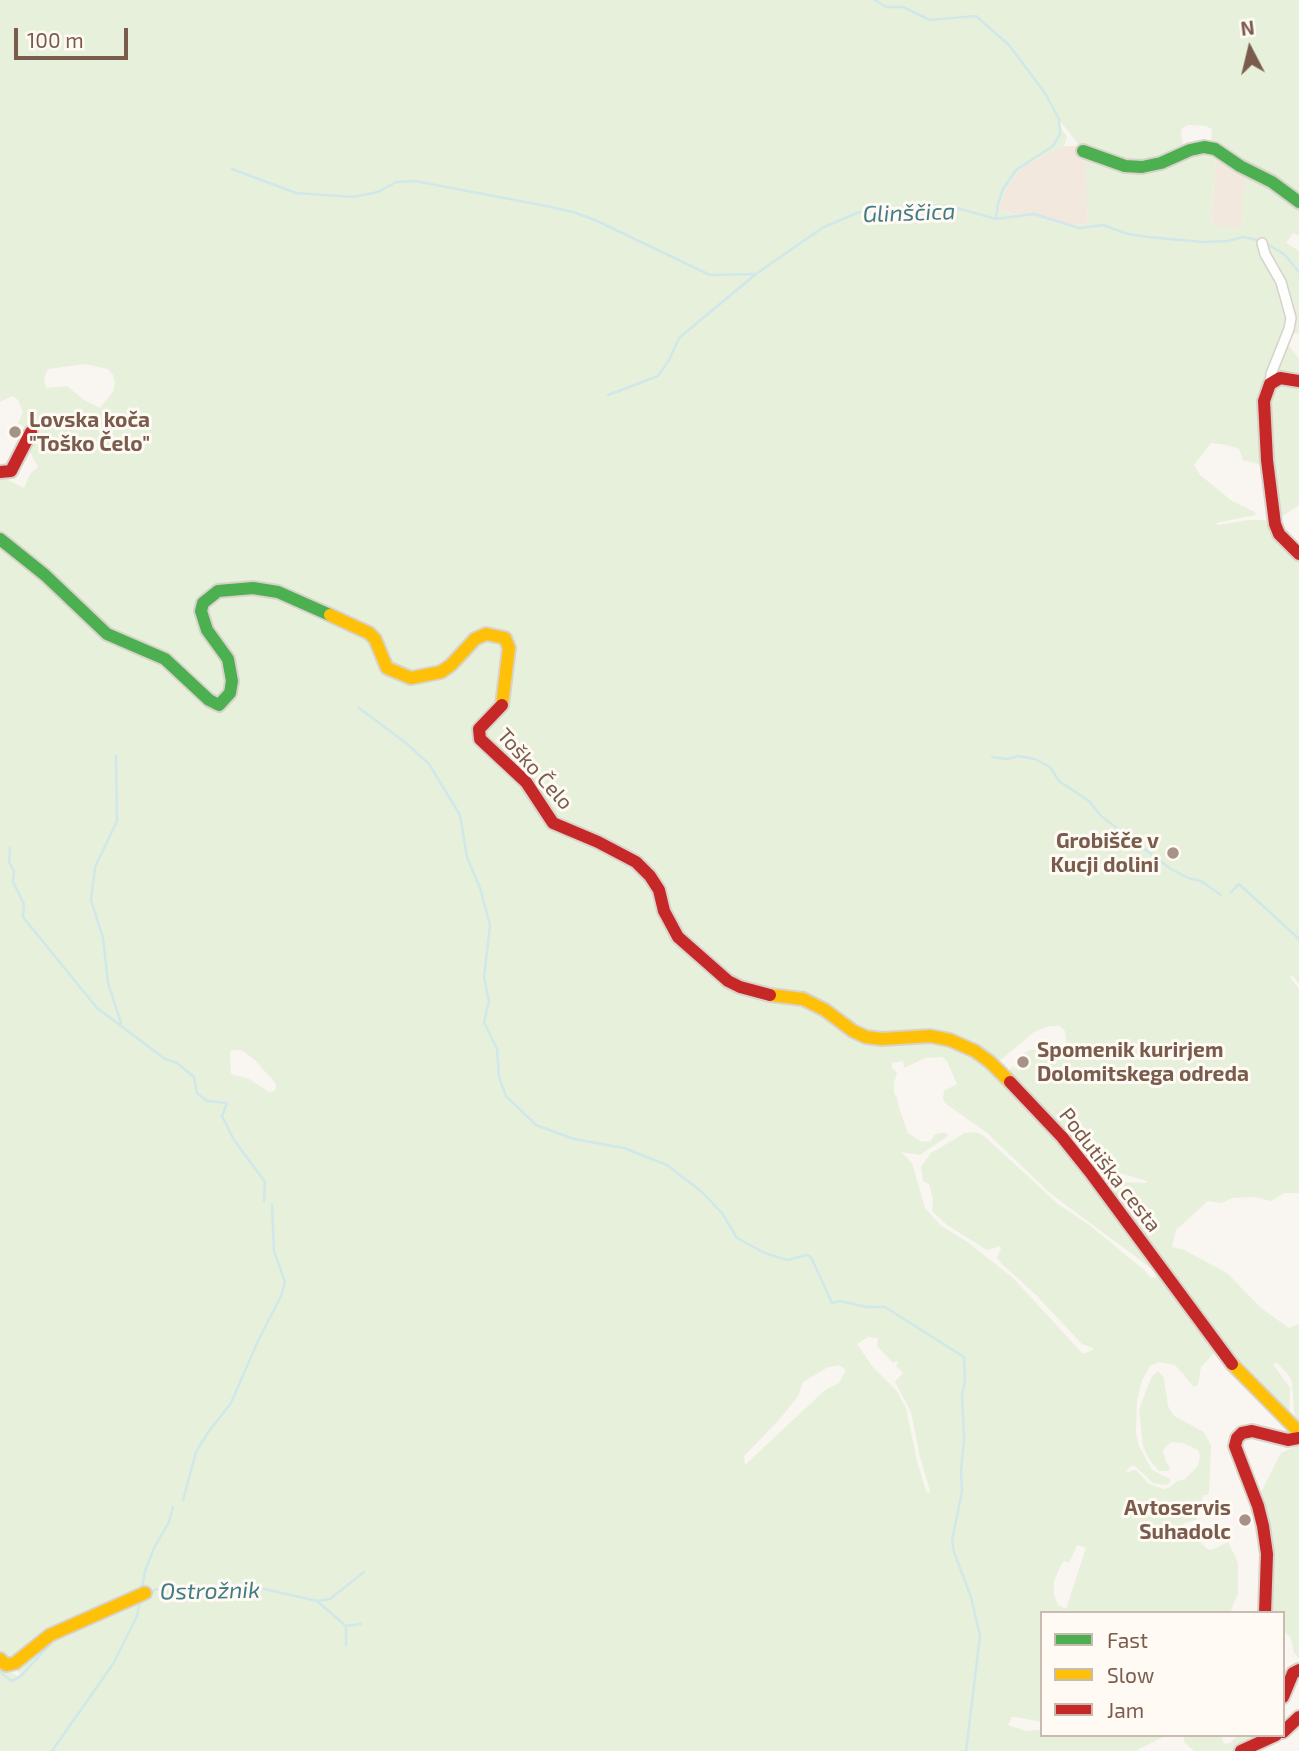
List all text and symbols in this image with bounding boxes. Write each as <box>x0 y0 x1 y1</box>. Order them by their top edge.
scale bar <box>18 14 131 58</box>
north arrow <box>1215 14 1285 84</box>
text: N <box>1239 15 1256 40</box>
text: 100 m <box>27 27 84 52</box>
water label: Glinščica <box>862 198 956 228</box>
place label: Lovska koča "Toško Čelo" <box>29 407 150 457</box>
marker: Lovska koča "Toško Čelo" <box>7 424 23 440</box>
street label: Toško Čelo <box>492 723 578 815</box>
place label: Grobišče v Kucji dolini <box>1050 828 1159 878</box>
marker: Grobišče v Kucji dolini <box>1165 845 1181 861</box>
place label: Spomenik kurirjem Dolomitskega odreda <box>1037 1037 1249 1087</box>
marker: Spomenik kurirjem Dolomitskega odreda <box>1015 1054 1031 1070</box>
street label: Podutiška cesta <box>1054 1103 1166 1237</box>
place label: Avtoservis Suhadolc <box>1124 1495 1231 1545</box>
marker: Avtoservis Suhadolc <box>1237 1512 1253 1528</box>
water label: Ostrožnik <box>160 1576 260 1606</box>
legend <box>1040 1611 1285 1737</box>
text: Fast <box>1107 1627 1148 1652</box>
text: Slow <box>1107 1662 1154 1687</box>
text: Jam <box>1107 1697 1144 1722</box>

